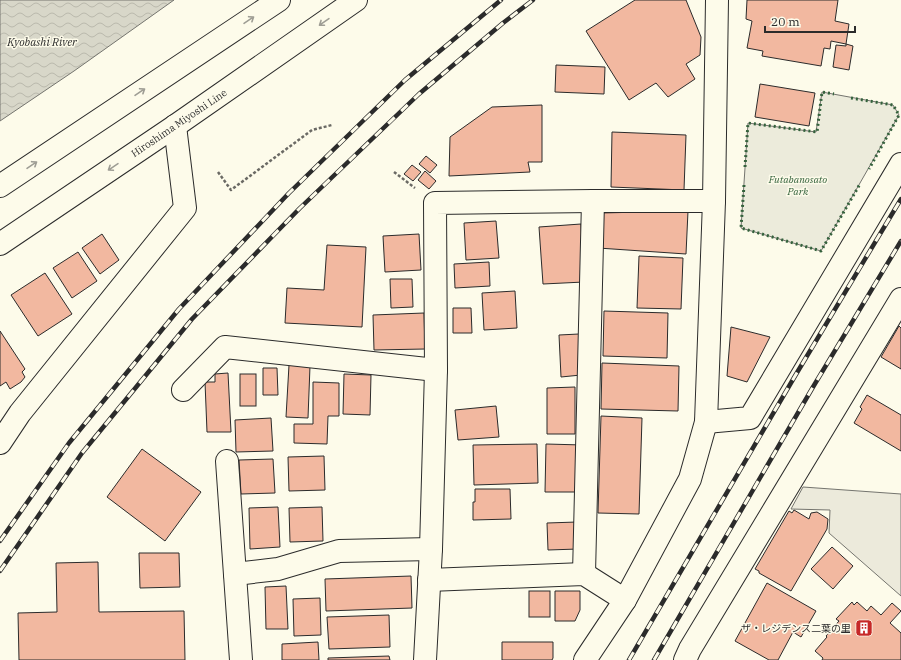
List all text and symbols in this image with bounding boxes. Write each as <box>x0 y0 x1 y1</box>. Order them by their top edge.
scale bar <box>765 8 855 34</box>
text: 20 m <box>771 14 800 29</box>
one-way arrow <box>243 16 254 24</box>
one-way arrow <box>319 18 330 26</box>
water label: Kyobashi River <box>6 35 78 49</box>
street label: Hiroshima Miyoshi Line <box>129 86 229 160</box>
one-way arrow <box>135 88 146 96</box>
one-way arrow <box>27 161 38 169</box>
one-way arrow <box>108 163 119 172</box>
park label: Futabanosato Park <box>768 173 827 198</box>
building icon: ザ・レジデンス二葉の里 <box>854 618 874 638</box>
place label: ザ・レジデンス二葉の里 <box>741 622 851 635</box>

